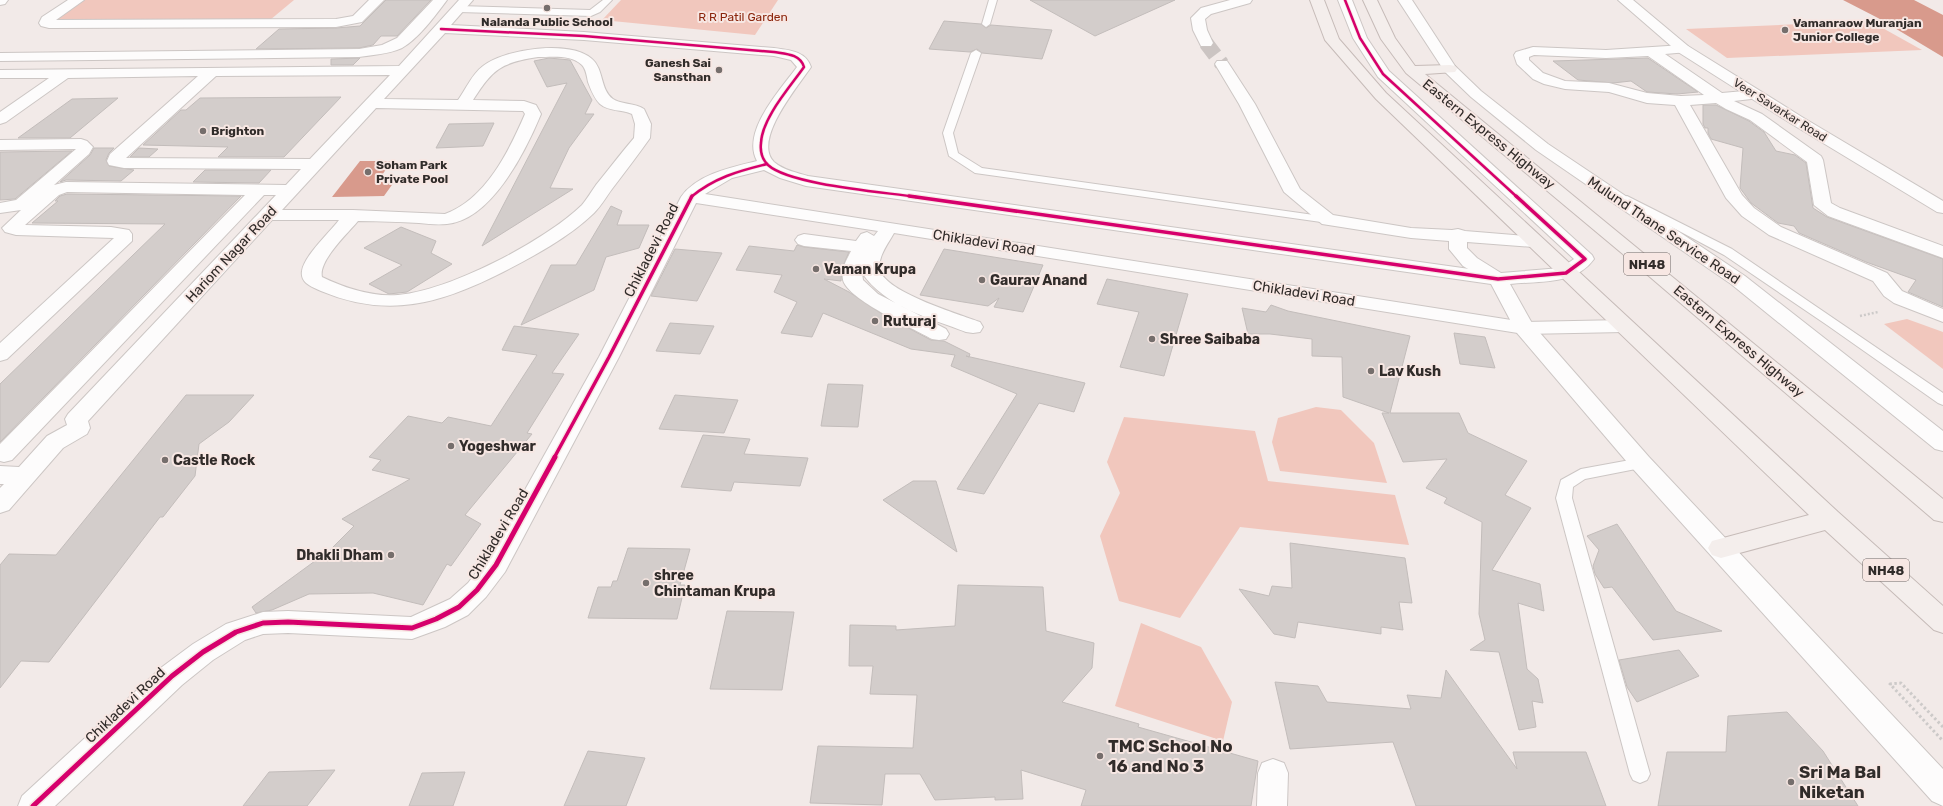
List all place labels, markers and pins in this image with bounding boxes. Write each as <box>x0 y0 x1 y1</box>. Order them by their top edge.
marker: Nalanda Public School <box>542 3 552 13</box>
place label: Nalanda Public School <box>481 15 613 29</box>
place label: Vamanraow Muranjan Junior College <box>1793 16 1922 44</box>
marker: Vamanraow Muranjan Junior College <box>1780 25 1790 35</box>
place label: Ganesh Sai Sansthan <box>645 56 711 84</box>
marker: Ganesh Sai Sansthan <box>714 65 724 75</box>
place label: Brighton <box>211 124 265 138</box>
marker: Brighton <box>198 126 208 136</box>
place label: Soham Park Private Pool <box>376 158 448 186</box>
marker: Soham Park Private Pool <box>363 167 373 177</box>
place label: Vaman Krupa <box>824 261 916 278</box>
marker: Vaman Krupa <box>811 264 821 274</box>
place label: Gaurav Anand <box>990 272 1087 289</box>
marker: Gaurav Anand <box>977 275 987 285</box>
place label: Ruturaj <box>883 313 936 330</box>
marker: Ruturaj <box>870 316 880 326</box>
place label: Shree Saibaba <box>1160 331 1260 348</box>
marker: Shree Saibaba <box>1147 334 1157 344</box>
place label: Lav Kush <box>1379 363 1441 380</box>
marker: Lav Kush <box>1366 366 1376 376</box>
place label: Yogeshwar <box>459 438 537 455</box>
marker: Yogeshwar <box>446 441 456 451</box>
place label: Castle Rock <box>173 452 256 469</box>
marker: Castle Rock <box>160 455 170 465</box>
place label: Dhakli Dham <box>296 547 383 564</box>
marker: Dhakli Dham <box>386 550 396 560</box>
place label: shree Chintaman Krupa <box>654 567 775 600</box>
marker: shree Chintaman Krupa <box>641 578 651 588</box>
place label: TMC School No 16 and No 3 <box>1108 736 1233 776</box>
marker: TMC School No 16 and No 3 <box>1095 751 1105 761</box>
place label: Sri Ma Bal Niketan <box>1799 762 1881 802</box>
marker: Sri Ma Bal Niketan <box>1786 777 1796 787</box>

